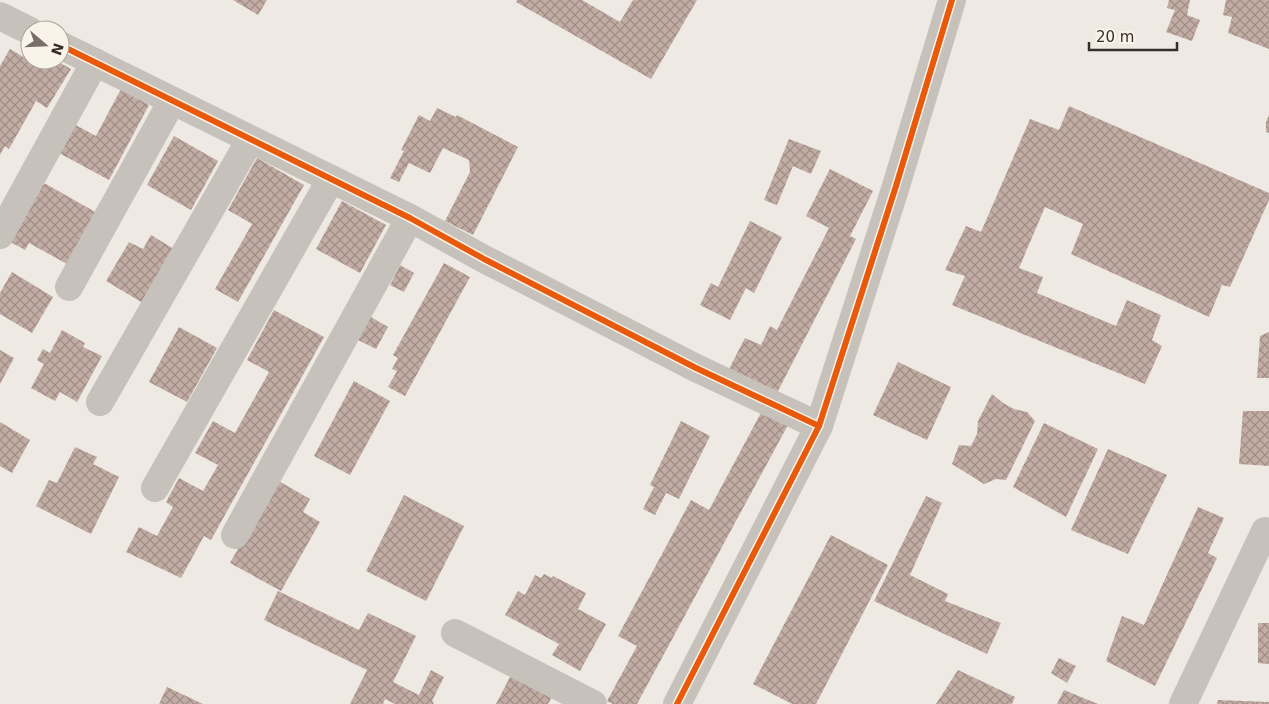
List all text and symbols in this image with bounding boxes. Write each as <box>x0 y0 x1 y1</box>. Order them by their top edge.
north arrow <box>20 20 70 70</box>
scale bar <box>1089 20 1176 52</box>
text: 20 m <box>1096 28 1134 46</box>
text: N <box>48 41 67 57</box>

